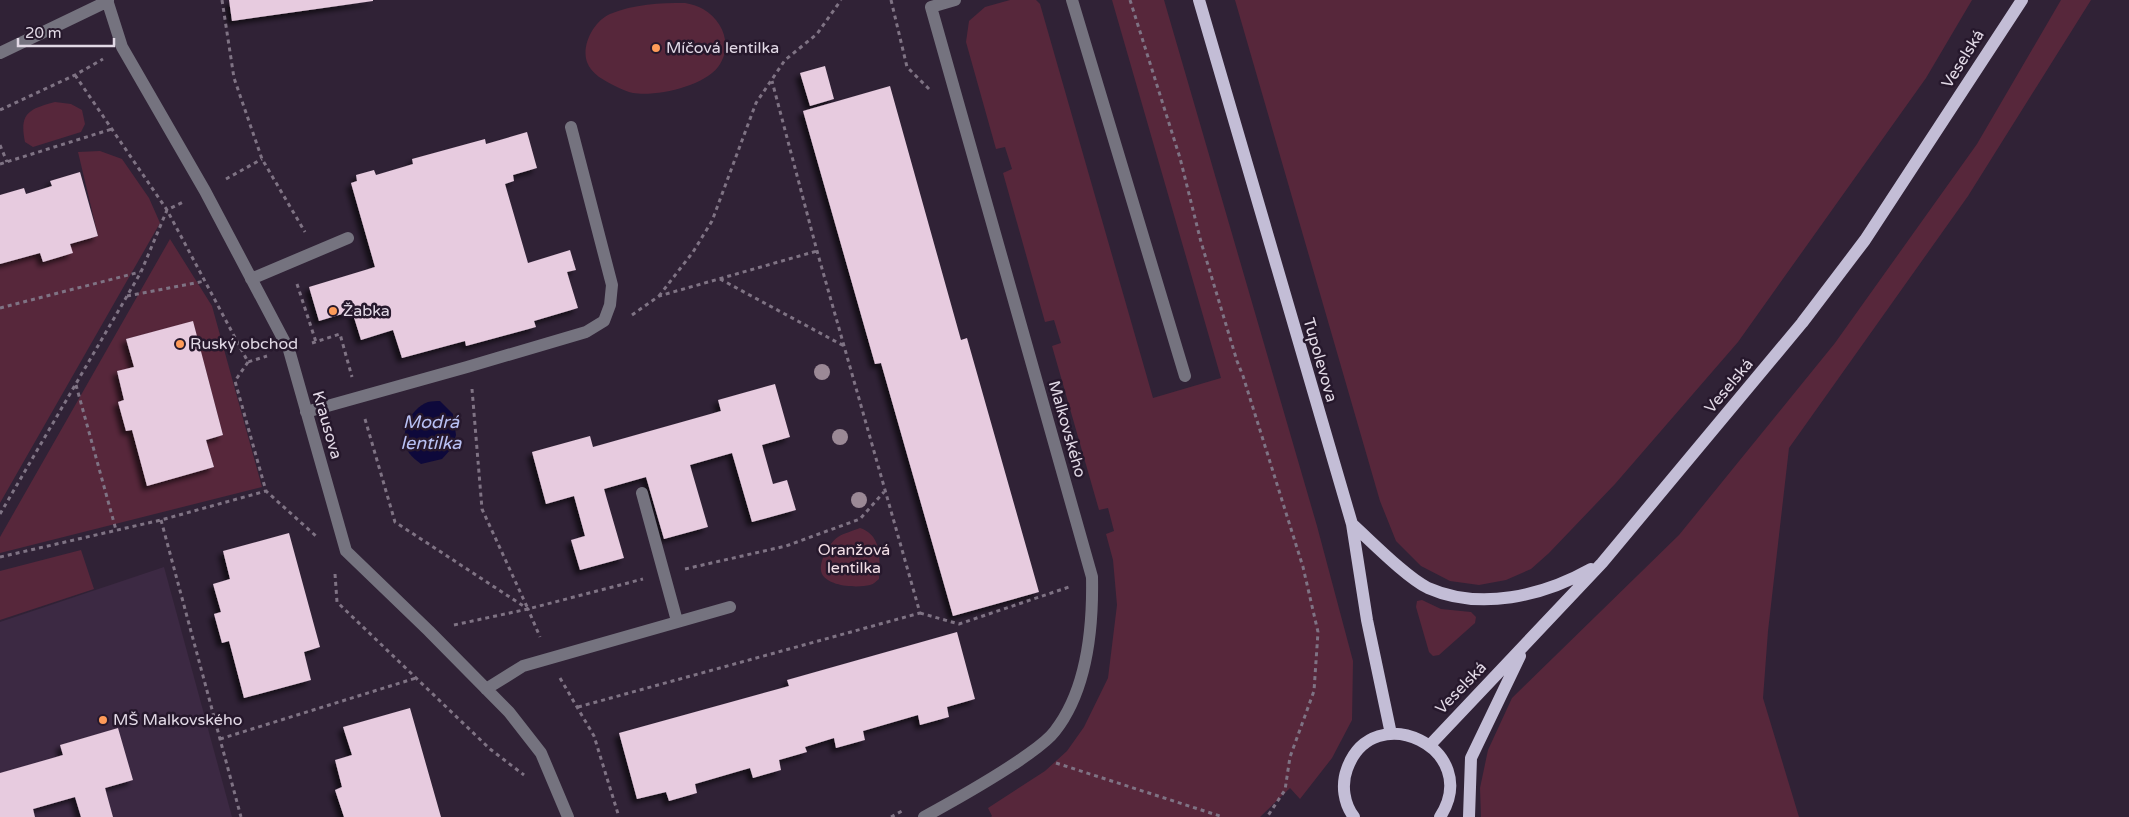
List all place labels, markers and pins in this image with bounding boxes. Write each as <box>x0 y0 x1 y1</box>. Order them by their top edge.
place label: Míčová lentilka <box>666 38 779 58</box>
marker: Míčová lentilka <box>650 42 662 54</box>
place label: Žabka <box>343 301 390 321</box>
marker: Žabka <box>327 305 339 317</box>
place label: Ruský obchod <box>190 334 298 354</box>
marker: Ruský obchod <box>174 338 186 350</box>
place label: MŠ Malkovského <box>113 710 242 730</box>
marker: MŠ Malkovského <box>97 714 109 726</box>

